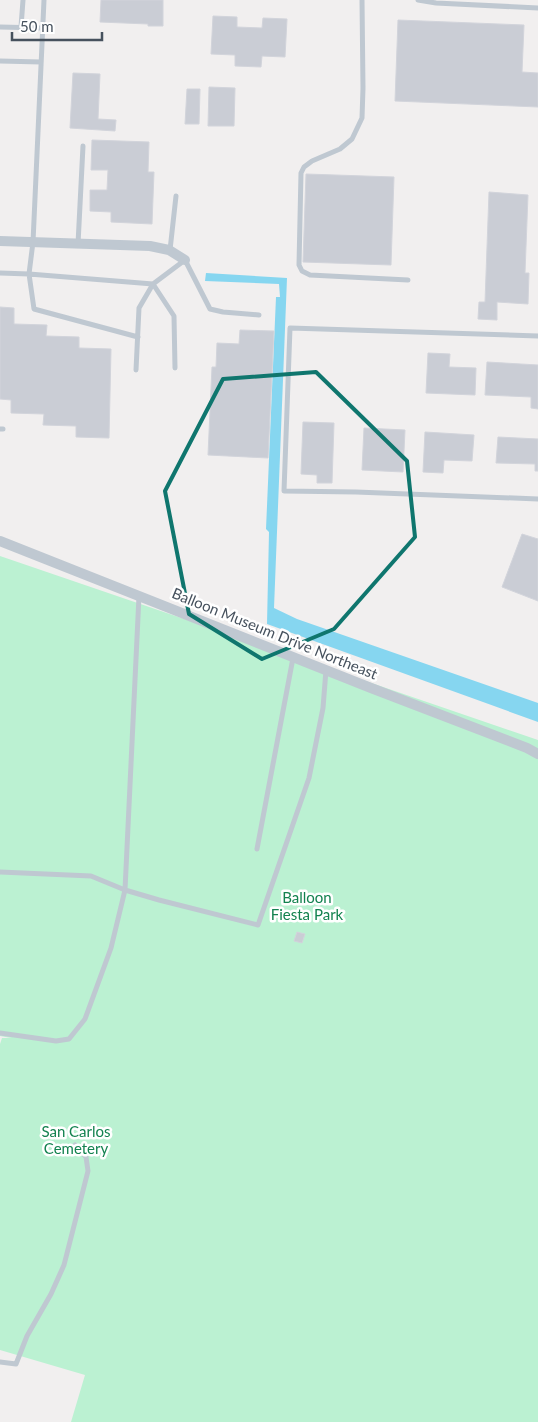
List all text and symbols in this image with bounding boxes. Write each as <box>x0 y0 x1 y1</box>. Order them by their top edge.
scale bar <box>12 10 102 42</box>
text: 50 m <box>20 17 54 35</box>
street label: Balloon Museum Drive Northeast <box>170 583 381 683</box>
park label: Balloon Fiesta Park <box>271 888 344 923</box>
park label: San Carlos Cemetery <box>41 1122 111 1157</box>

